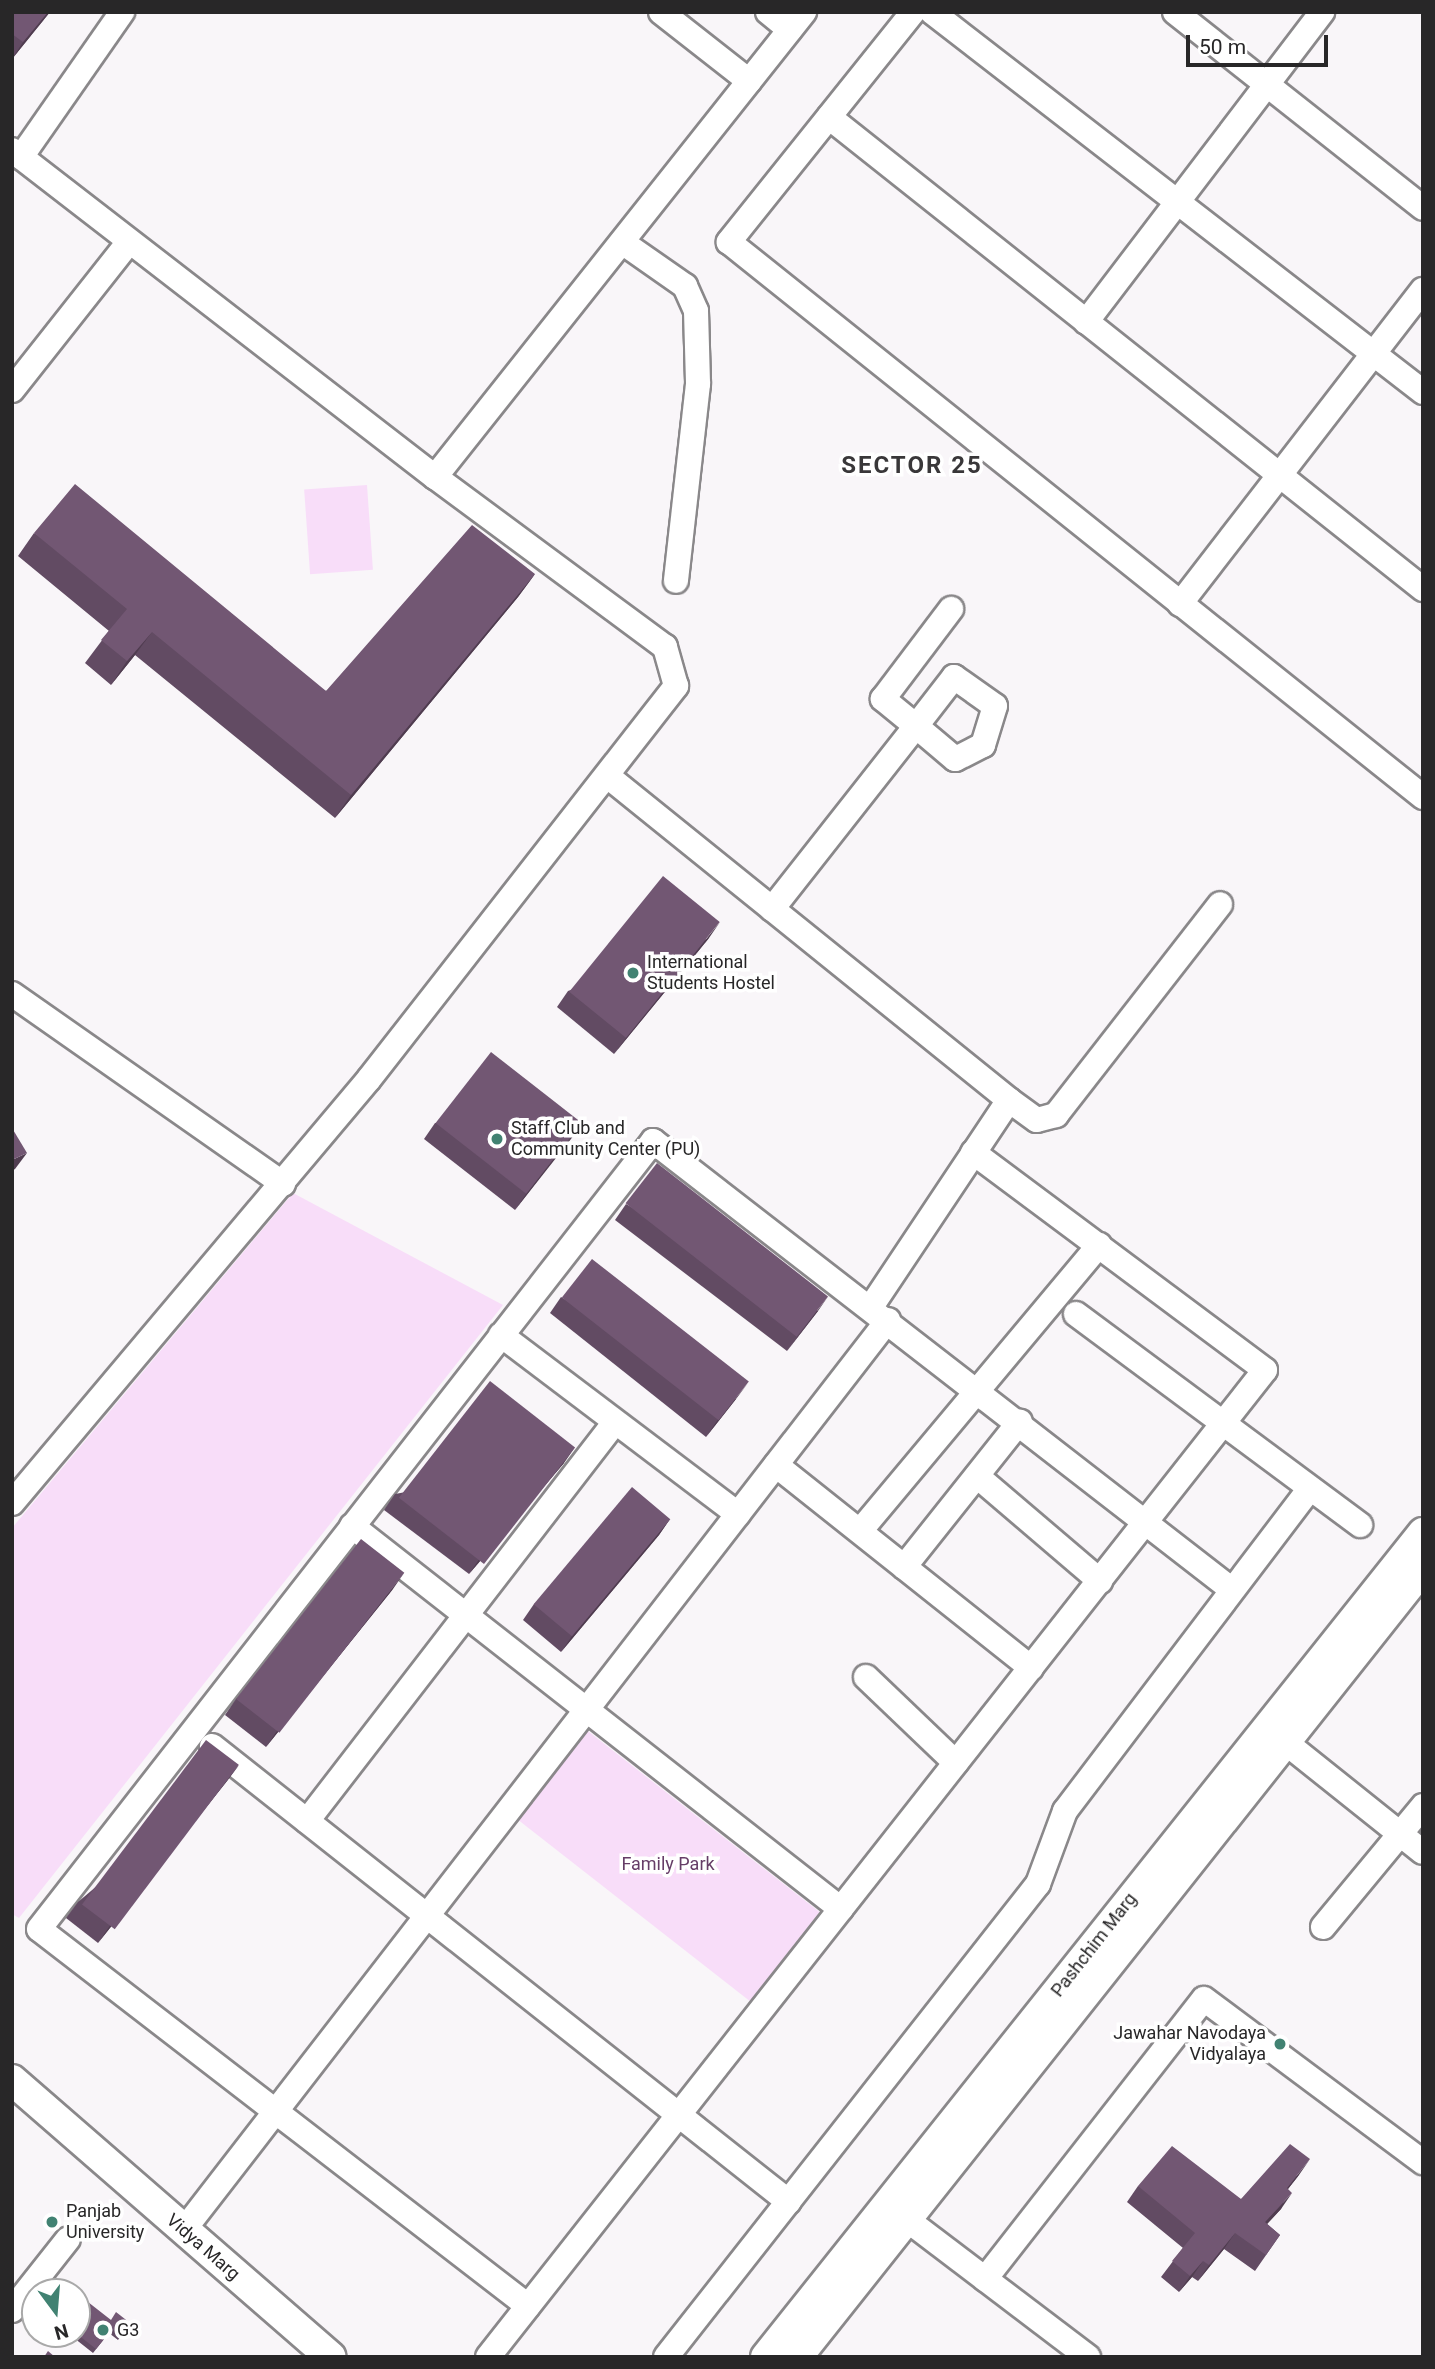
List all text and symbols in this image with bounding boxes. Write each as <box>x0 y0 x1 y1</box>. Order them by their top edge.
scale bar <box>1190 21 1332 65</box>
text: 50 m <box>1199 35 1246 59</box>
district label: SECTOR 25 <box>842 452 982 480</box>
place label: International Students Hostel <box>647 952 775 995</box>
marker: International Students Hostel <box>625 965 641 981</box>
place label: Staff Club and Community Center (PU) <box>511 1118 700 1160</box>
marker: Staff Club and Community Center (PU) <box>489 1131 505 1147</box>
park label: Family Park <box>621 1853 715 1875</box>
street label: Pashchim Marg <box>1047 1889 1141 2001</box>
place label: Jawahar Navodaya Vidyalaya <box>1113 2023 1266 2066</box>
marker: Jawahar Navodaya Vidyalaya <box>1272 2036 1288 2052</box>
place label: Panjab University <box>66 2201 144 2244</box>
street label: Vidya Marg <box>162 2209 244 2285</box>
marker: Panjab University <box>44 2214 60 2230</box>
north arrow <box>21 2278 91 2348</box>
text: N <box>52 2319 71 2345</box>
place label: G3 <box>117 2319 139 2341</box>
marker: G3 <box>95 2322 111 2338</box>

